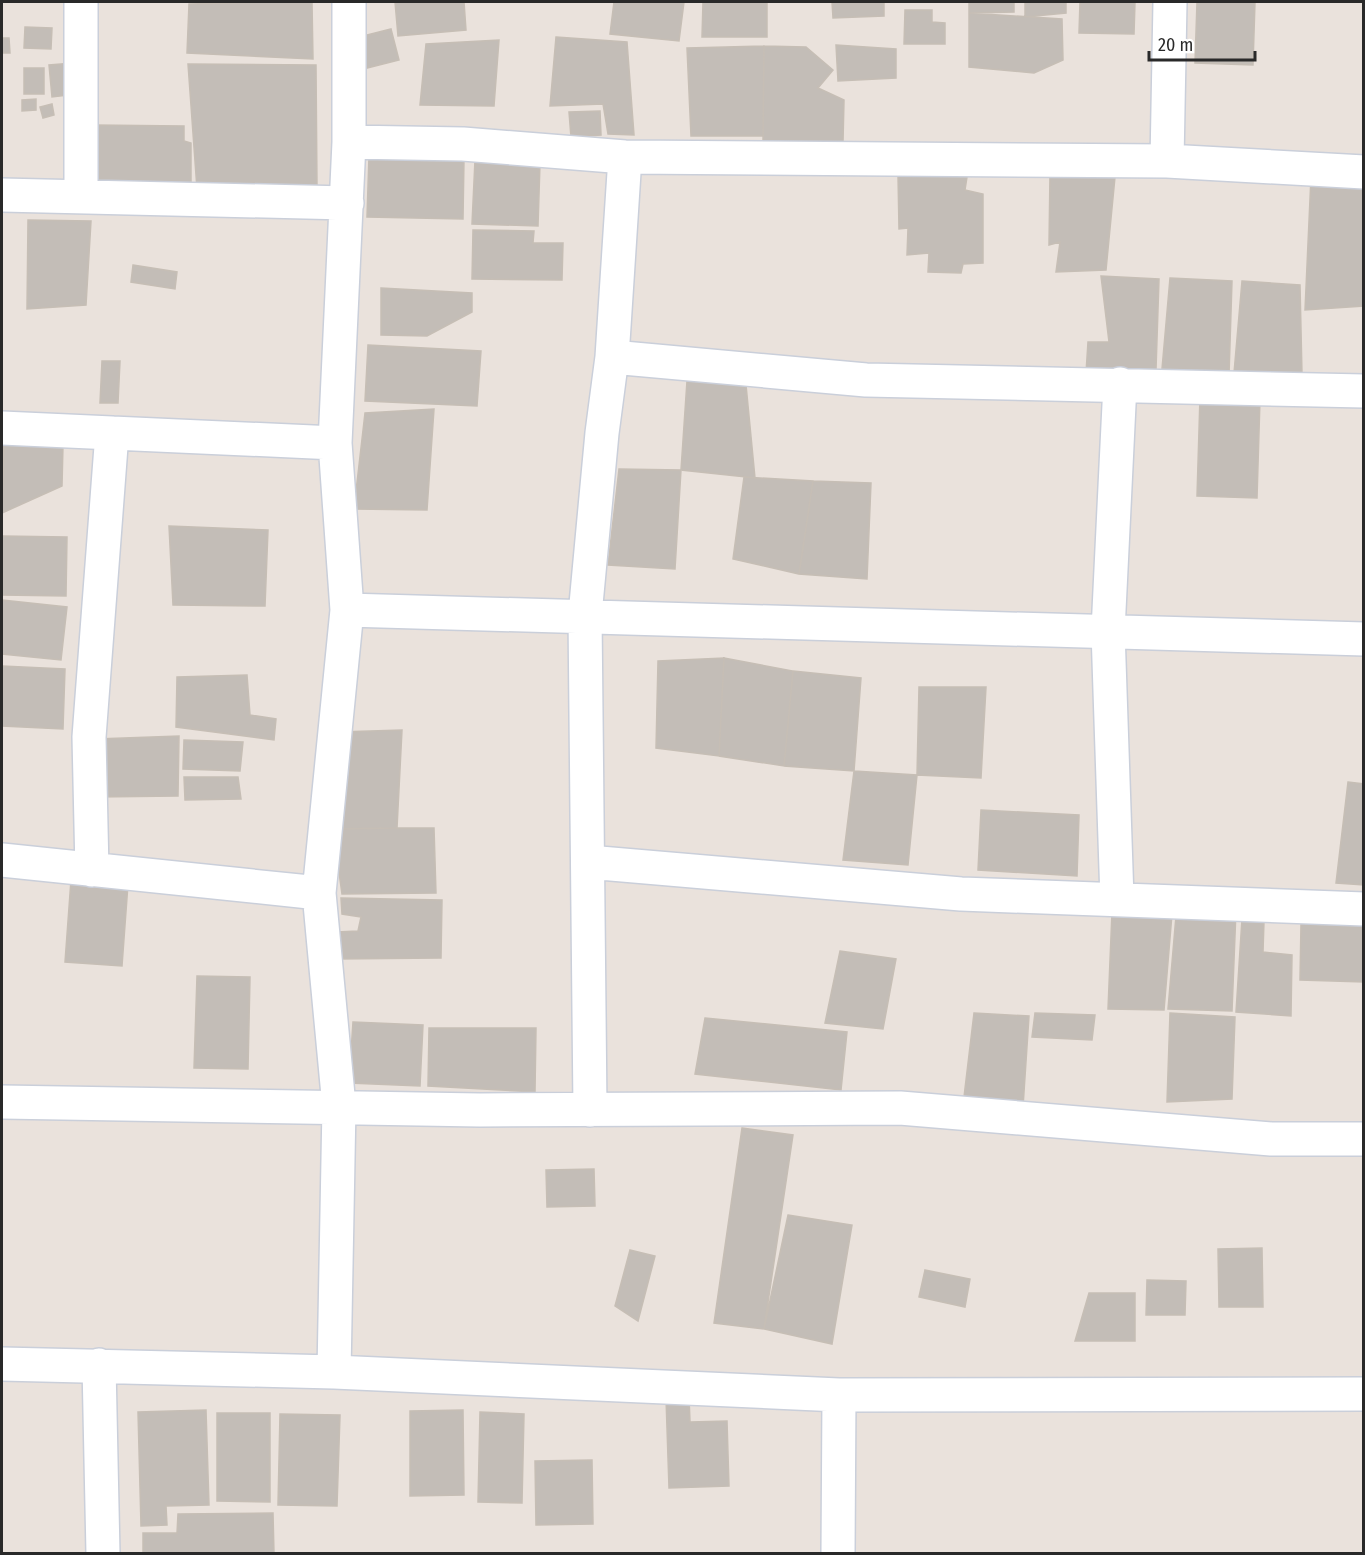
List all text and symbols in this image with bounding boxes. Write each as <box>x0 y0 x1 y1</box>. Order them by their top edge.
scale bar <box>1149 24 1256 62</box>
text: 20 m <box>1158 34 1193 56</box>

